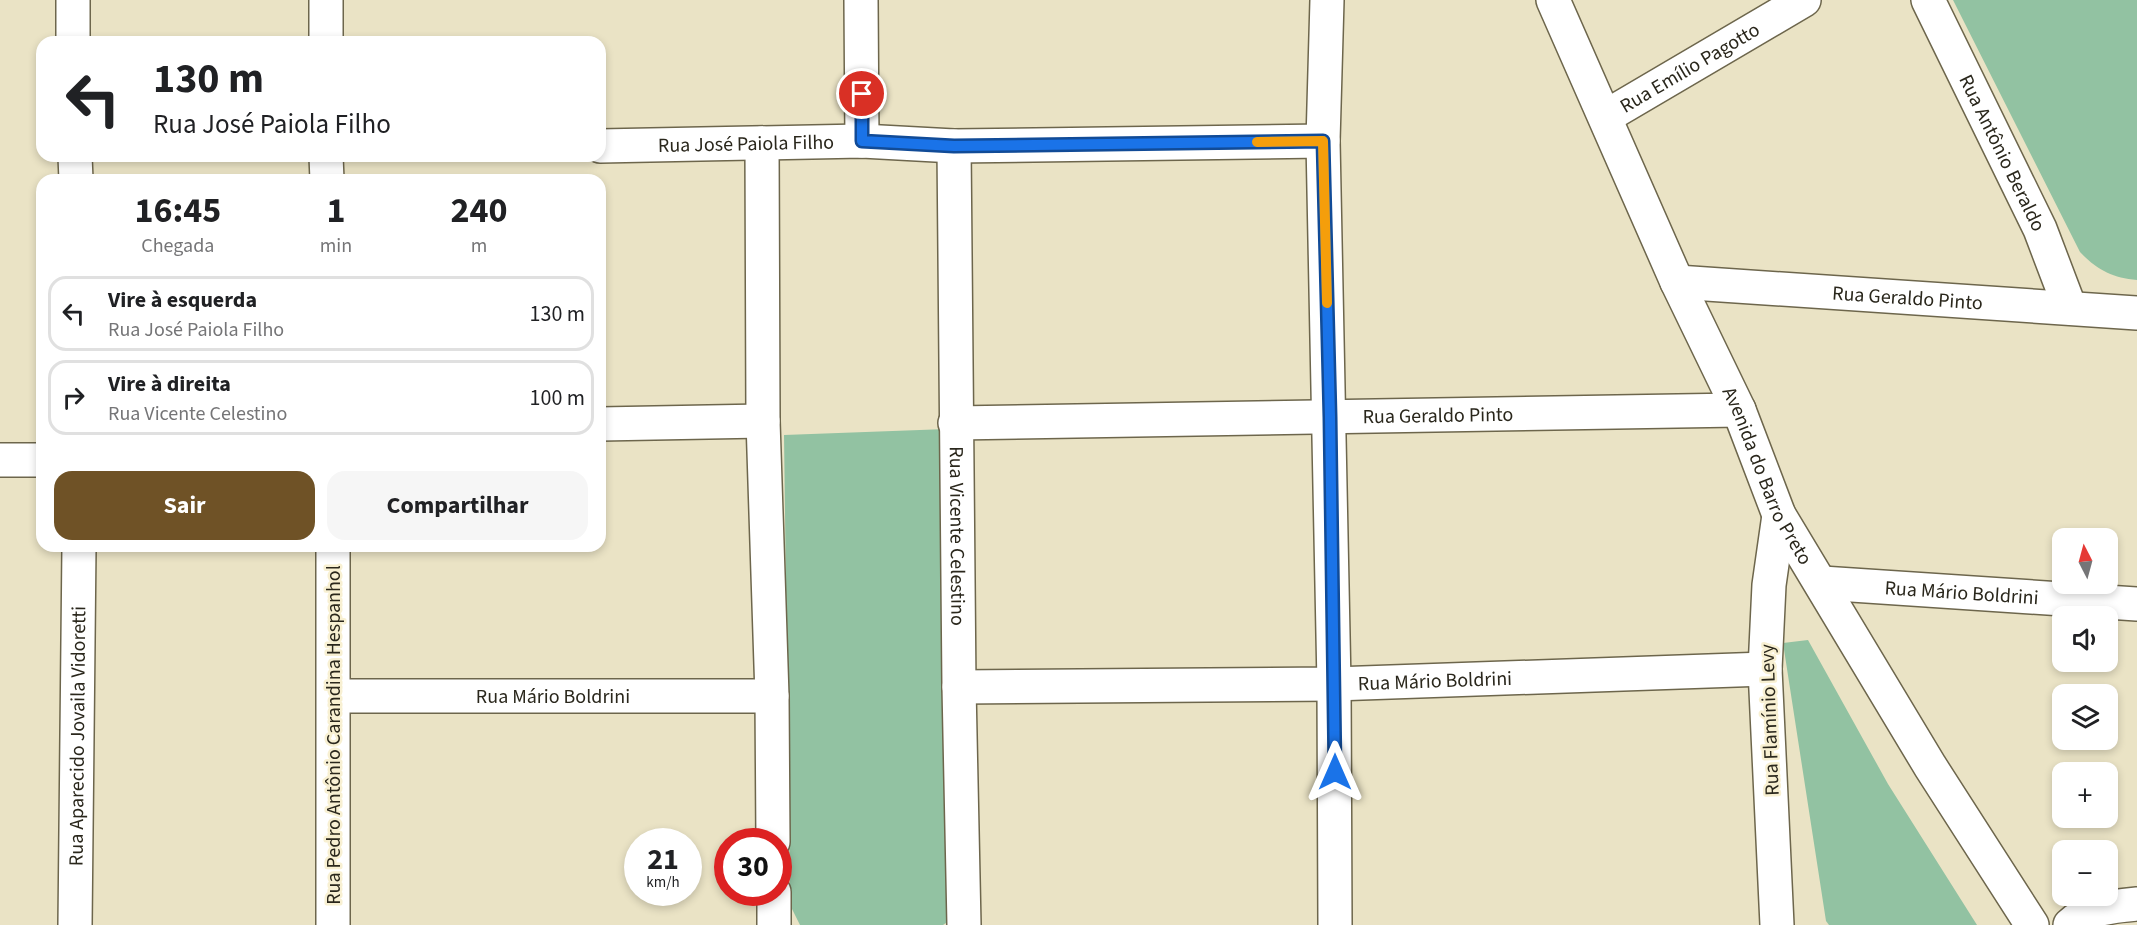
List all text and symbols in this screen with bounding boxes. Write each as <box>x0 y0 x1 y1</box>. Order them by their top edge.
street label: Rua Emílio Pagotto <box>1615 16 1765 120</box>
text: 130 m <box>153 49 264 109</box>
icon: left <box>54 60 132 138</box>
pin <box>836 68 887 119</box>
street label: Rua Antônio Beraldo <box>1952 70 2052 236</box>
icon: arrive <box>845 77 878 110</box>
text: Rua José Paiola Filho <box>153 105 391 144</box>
street label: Rua José Paiola Filho <box>658 129 834 160</box>
text: 16:45 <box>134 185 221 236</box>
text: 1 <box>326 185 345 236</box>
text: 240 <box>451 185 508 236</box>
text: Chegada <box>141 232 214 260</box>
text: min <box>320 232 352 260</box>
text: m <box>471 232 487 260</box>
street label: Rua Geraldo Pinto <box>1831 279 1984 318</box>
text: Vire à esquerda <box>108 284 257 316</box>
icon: left <box>57 297 90 330</box>
text: 130 m <box>530 298 585 330</box>
text: Rua José Paiola Filho <box>108 316 284 344</box>
text: Vire à direita <box>108 368 231 400</box>
icon: right <box>57 381 90 414</box>
text: 100 m <box>530 382 585 414</box>
street label: Avenida do Barro Preto <box>1715 382 1819 570</box>
text: Rua Vicente Celestino <box>108 400 287 428</box>
street label: Rua Geraldo Pinto <box>1362 401 1514 431</box>
street label: Rua Vicente Celestino <box>942 446 971 626</box>
button: Sair <box>54 471 315 540</box>
button: Compartilhar <box>327 471 588 540</box>
north arrow <box>2052 528 2118 594</box>
map controls <box>2052 528 2118 906</box>
street label: Rua Pedro Antônio Carandina Hespanhol <box>320 565 348 905</box>
street label: Rua Mário Boldrini <box>1884 574 2040 612</box>
street label: Rua Aparecido Jovaila Vidoretti <box>63 606 93 866</box>
button: sound <box>2052 606 2118 672</box>
street label: Rua Flamínio Levy <box>1753 643 1787 796</box>
street label: Rua Mário Boldrini <box>1357 665 1513 698</box>
street label: Rua Mário Boldrini <box>476 683 630 711</box>
button: layers <box>2052 684 2118 750</box>
position arrow <box>1303 740 1367 804</box>
button: + <box>2052 762 2118 828</box>
speed limit sign: 30 <box>714 828 792 906</box>
text: 21 <box>647 838 679 881</box>
button: − <box>2052 840 2118 906</box>
text: km/h <box>646 872 680 893</box>

